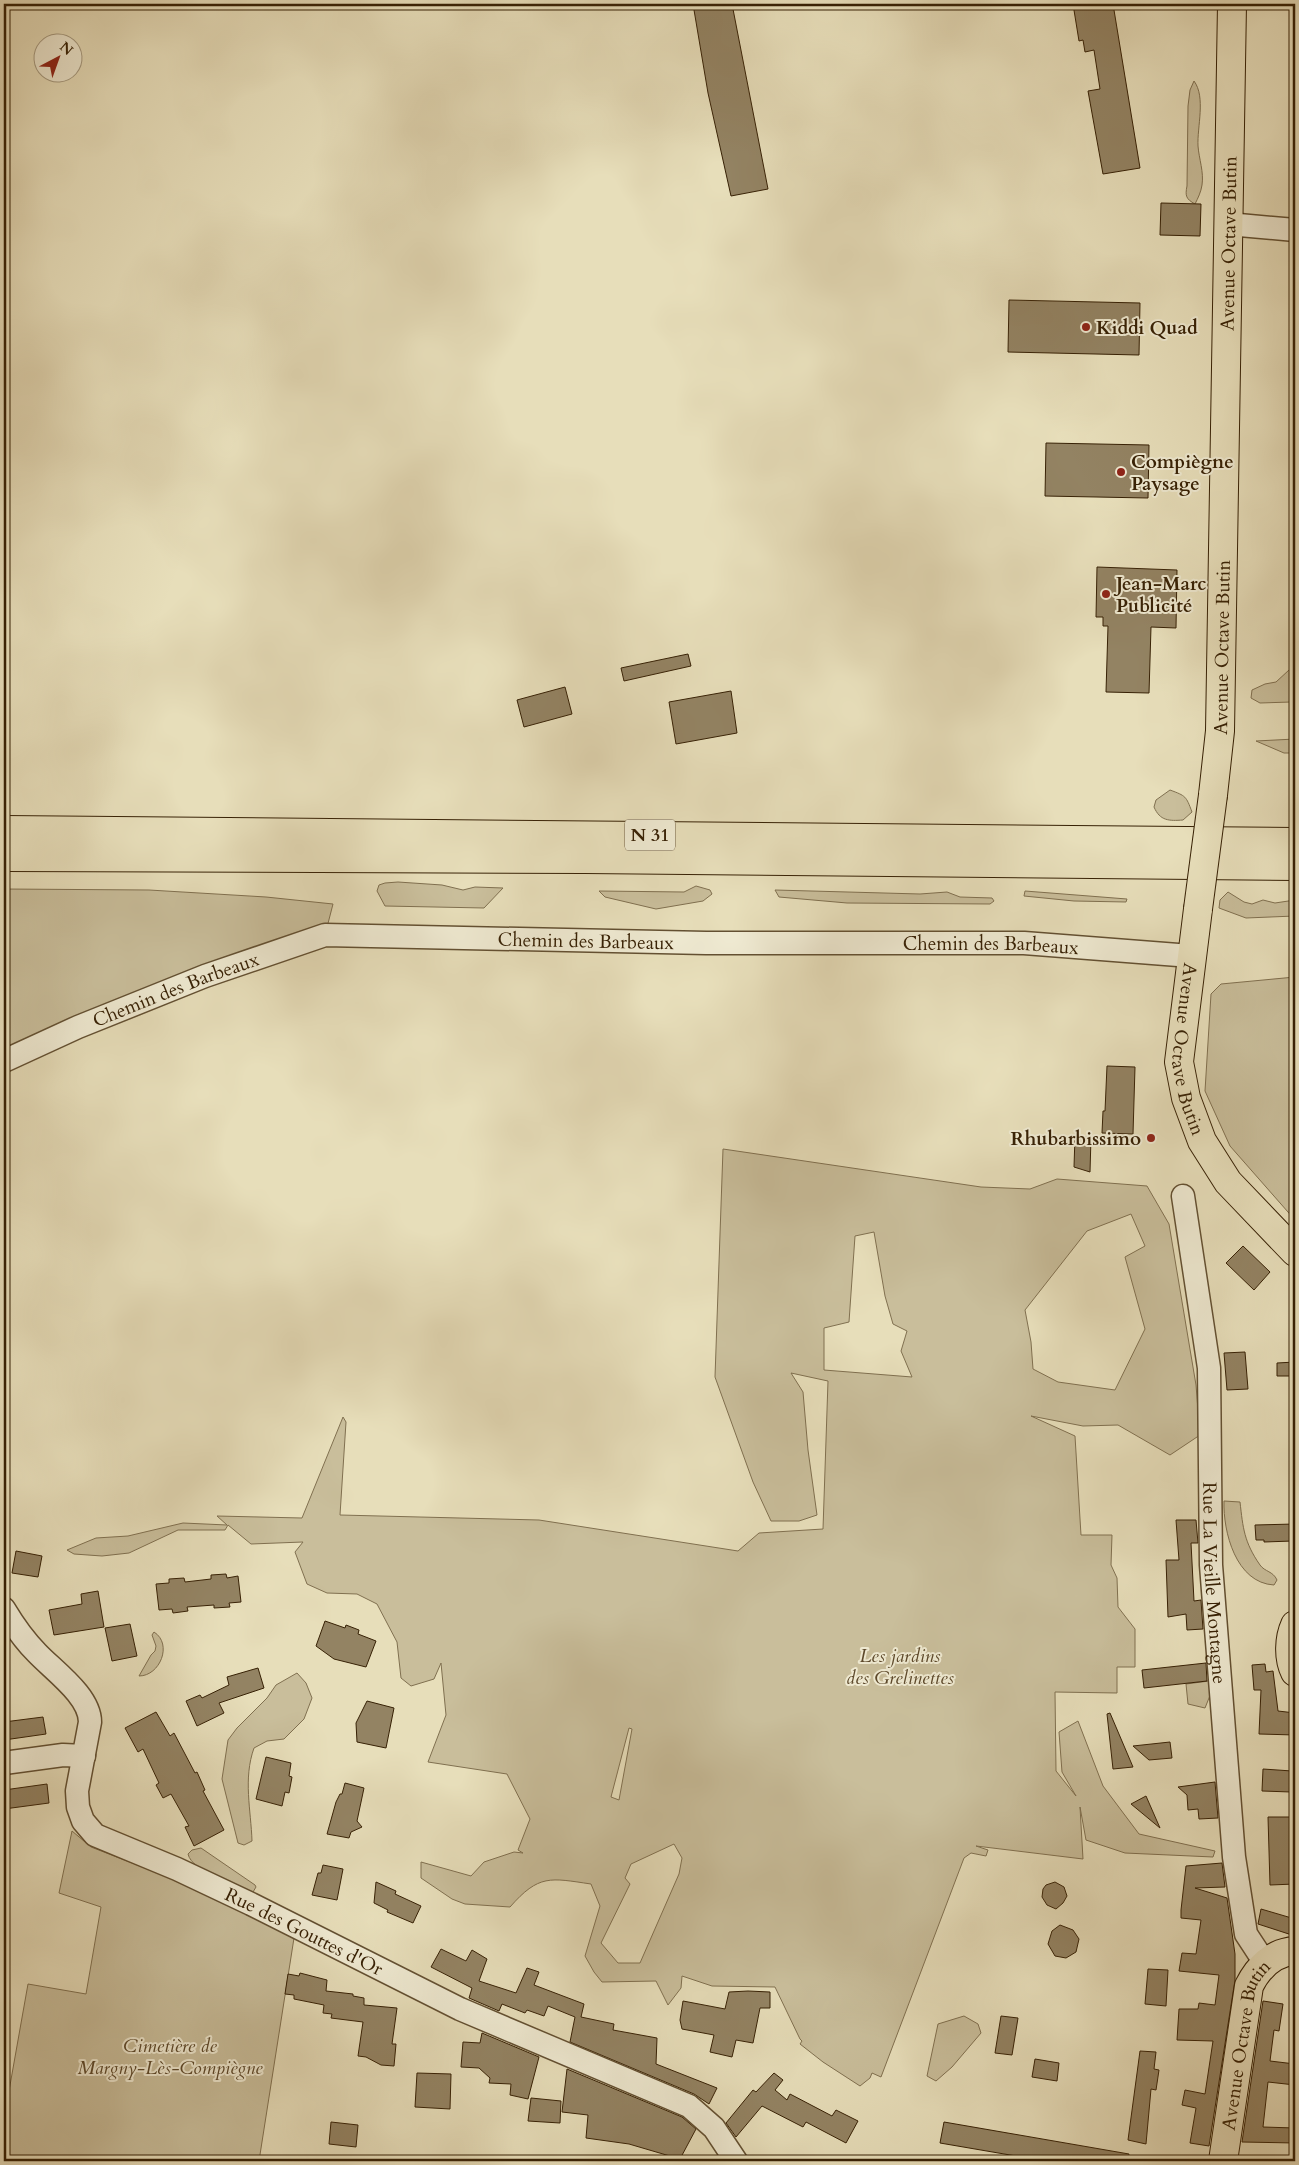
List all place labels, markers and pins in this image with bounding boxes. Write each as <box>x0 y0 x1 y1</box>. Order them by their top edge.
place label: Kiddi Quad <box>1096 315 1198 341</box>
marker: Kiddi Quad <box>1080 321 1092 333</box>
place label: Compiègne Paysage <box>1131 449 1234 497</box>
marker: Compiègne Paysage <box>1115 466 1127 478</box>
place label: Jean-Marc Publicité <box>1113 571 1206 619</box>
marker: Jean-Marc Publicité <box>1100 588 1112 600</box>
place label: Rhubarbissimo <box>1010 1126 1141 1152</box>
marker: Rhubarbissimo <box>1145 1132 1157 1144</box>

